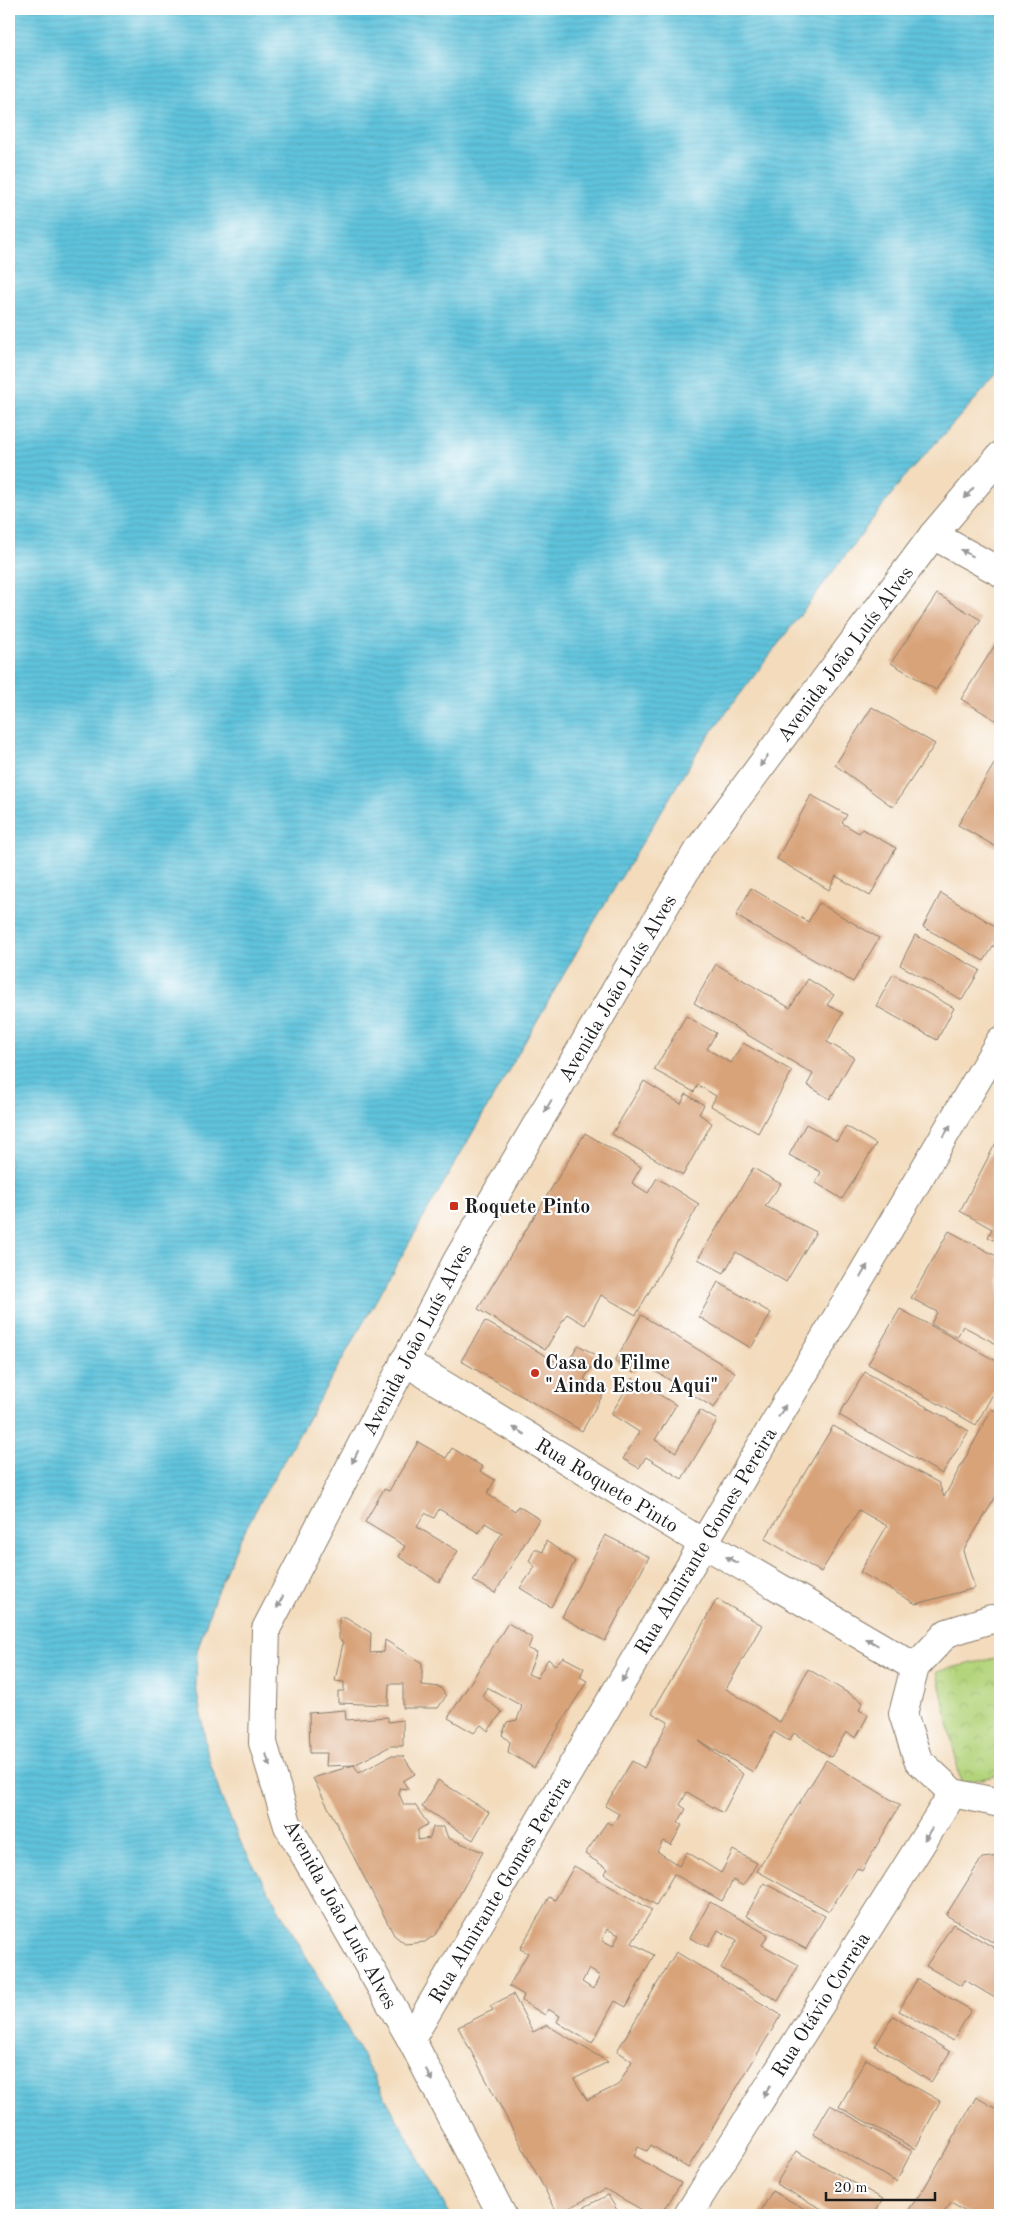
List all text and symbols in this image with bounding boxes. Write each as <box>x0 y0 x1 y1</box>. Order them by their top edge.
one-way arrow <box>963 486 974 499</box>
one-way arrow <box>960 549 974 557</box>
street label: Avenida João Luís Alves <box>775 563 918 746</box>
one-way arrow <box>759 754 770 767</box>
street label: Avenida João Luís Alves <box>556 892 681 1086</box>
one-way arrow <box>543 1099 552 1113</box>
one-way arrow <box>943 1125 952 1138</box>
place label: Roquete Pinto <box>464 1198 590 1218</box>
marker: Roquete Pinto <box>448 1200 460 1212</box>
street label: Avenida João Luís Alves <box>360 1241 476 1440</box>
one-way arrow <box>860 1265 869 1278</box>
place label: Casa do Filme "Ainda Estou Aqui" <box>545 1354 718 1397</box>
marker: Casa do Filme "Ainda Estou Aqui" <box>529 1367 541 1379</box>
one-way arrow <box>777 1405 786 1418</box>
street label: Rua Almirante Gomes Pereira <box>632 1424 782 1658</box>
one-way arrow <box>512 1426 525 1435</box>
street label: Rua Roquete Pinto <box>531 1435 681 1537</box>
one-way arrow <box>351 1450 359 1464</box>
one-way arrow <box>726 1556 739 1565</box>
one-way arrow <box>276 1594 284 1609</box>
one-way arrow <box>866 1638 879 1647</box>
one-way arrow <box>621 1669 630 1682</box>
one-way arrow <box>265 1752 273 1767</box>
street label: Rua Almirante Gomes Pereira <box>427 1773 576 2007</box>
street label: Avenida João Luís Alves <box>279 1817 400 2013</box>
one-way arrow <box>923 1828 932 1841</box>
street label: Rua Otávio Correia <box>769 1929 875 2081</box>
one-way arrow <box>425 2067 433 2082</box>
one-way arrow <box>762 2084 771 2097</box>
scale bar <box>826 2169 935 2201</box>
text: 20 m <box>834 2181 868 2196</box>

